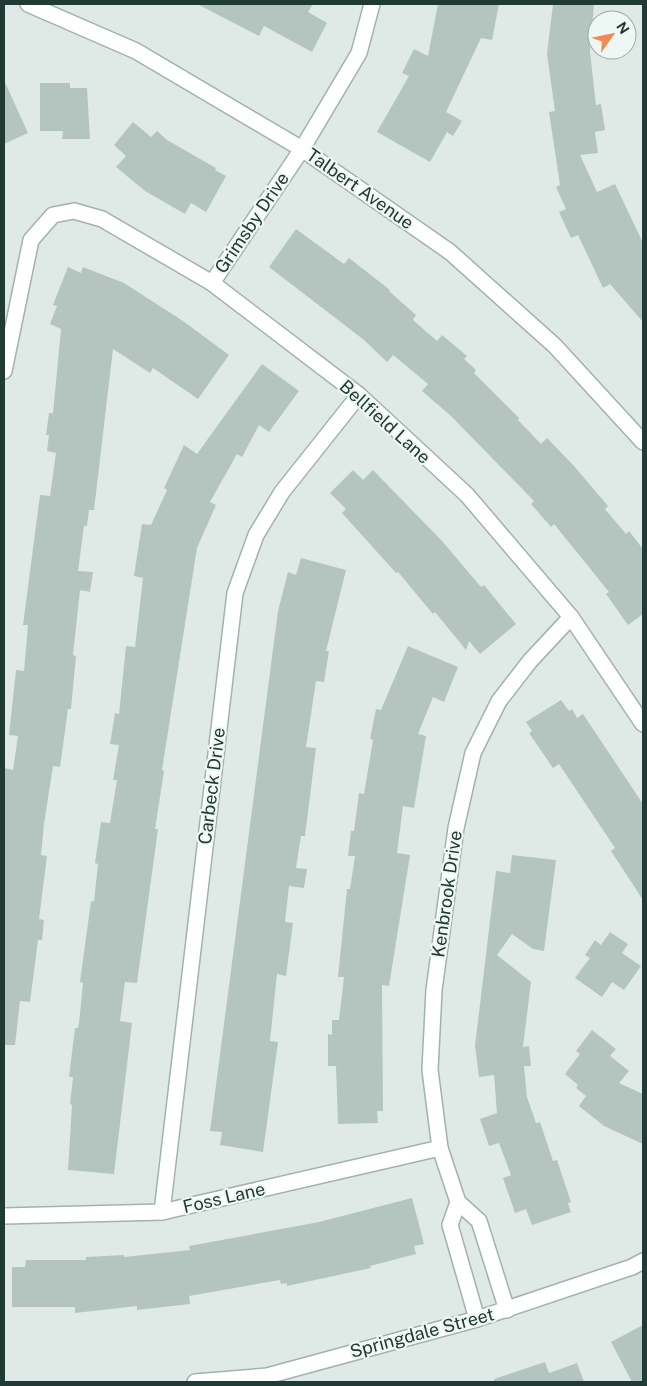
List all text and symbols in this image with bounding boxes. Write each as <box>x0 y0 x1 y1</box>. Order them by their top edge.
north arrow <box>587 10 637 60</box>
text: N <box>613 19 633 37</box>
street label: Talbert Avenue <box>303 144 418 233</box>
street label: Grimsby Drive <box>210 168 293 277</box>
street label: Bellfield Lane <box>336 375 435 468</box>
street label: Carbeck Drive <box>194 726 229 845</box>
street label: Kenbrook Drive <box>427 829 466 959</box>
street label: Foss Lane <box>181 1178 267 1217</box>
street label: Springdale Street <box>347 1303 496 1362</box>

